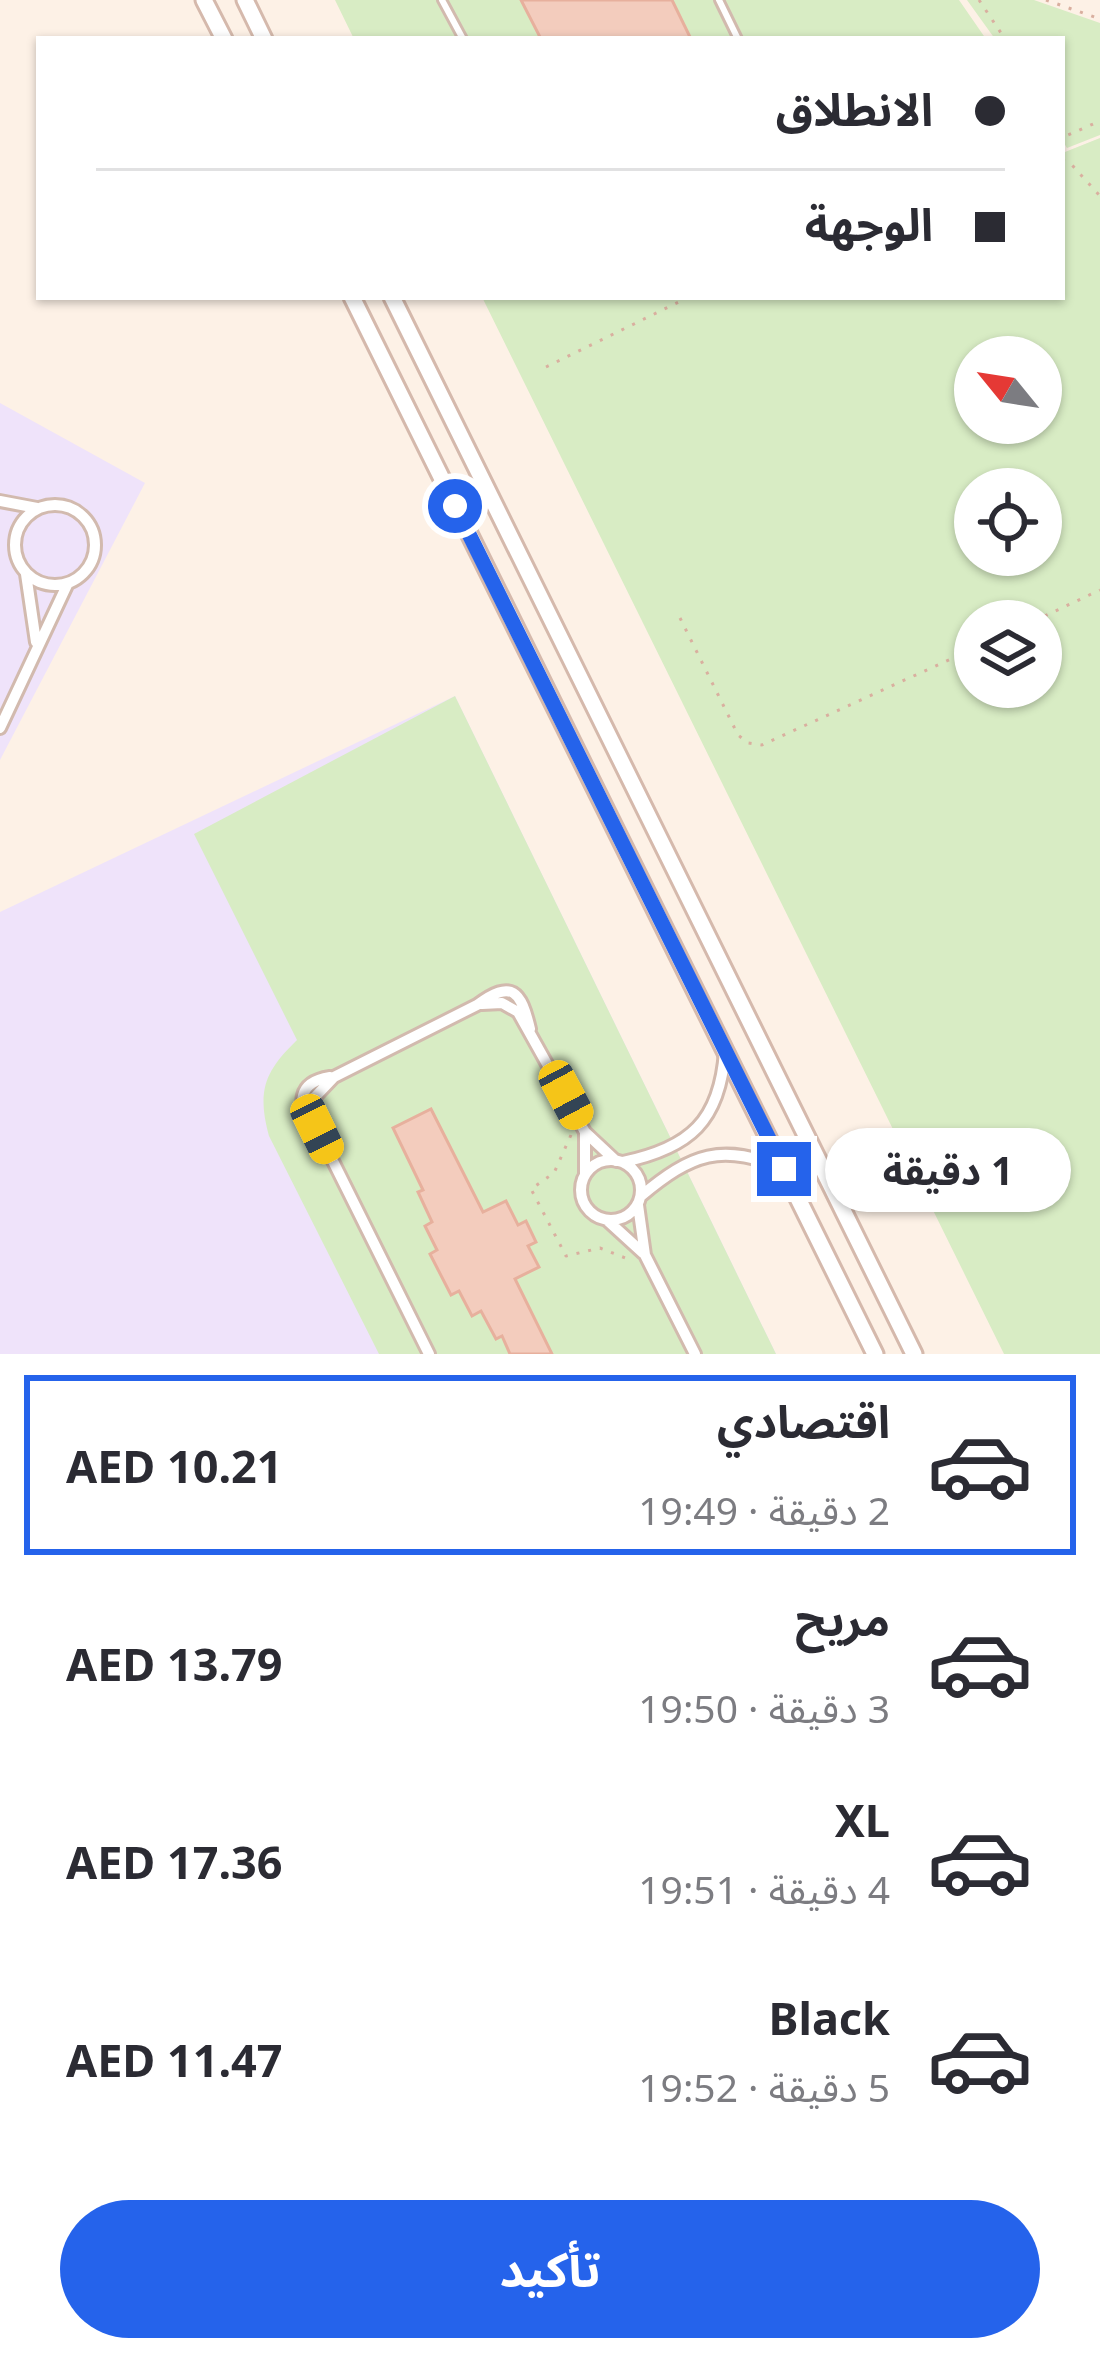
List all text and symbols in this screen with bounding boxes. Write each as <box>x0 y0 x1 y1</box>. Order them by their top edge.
text: الانطلاق <box>776 78 933 139</box>
text: الوجهة <box>805 193 933 254</box>
north arrow <box>954 336 1062 444</box>
map controls <box>954 336 1062 708</box>
button: locate <box>954 468 1062 576</box>
route start <box>428 479 482 533</box>
button: layers <box>954 600 1062 708</box>
car <box>533 1055 599 1135</box>
car <box>285 1089 349 1169</box>
callout: 1 دقيقة <box>826 1127 1072 1211</box>
route end <box>757 1142 811 1196</box>
text: 1 دقيقة <box>883 1143 1013 1196</box>
text: اقتصادي <box>717 1390 890 1451</box>
icon: car <box>926 1411 1034 1519</box>
text: AED 10.21 <box>66 1435 283 1496</box>
text: 2 دقيقة · 19:49 <box>638 1483 890 1536</box>
text: مريح <box>795 1588 890 1649</box>
icon: car <box>926 1609 1034 1717</box>
text: AED 13.79 <box>66 1633 283 1694</box>
text: 3 دقيقة · 19:50 <box>638 1681 890 1734</box>
text: XL <box>835 1789 890 1850</box>
icon: car <box>926 1807 1034 1915</box>
text: AED 17.36 <box>66 1831 283 1892</box>
text: 4 دقيقة · 19:51 <box>638 1862 890 1915</box>
text: Black <box>769 1987 890 2048</box>
icon: car <box>926 2005 1034 2113</box>
text: AED 11.47 <box>66 2029 283 2090</box>
text: 5 دقيقة · 19:52 <box>638 2060 890 2113</box>
button: تأكيد <box>60 2200 1040 2338</box>

